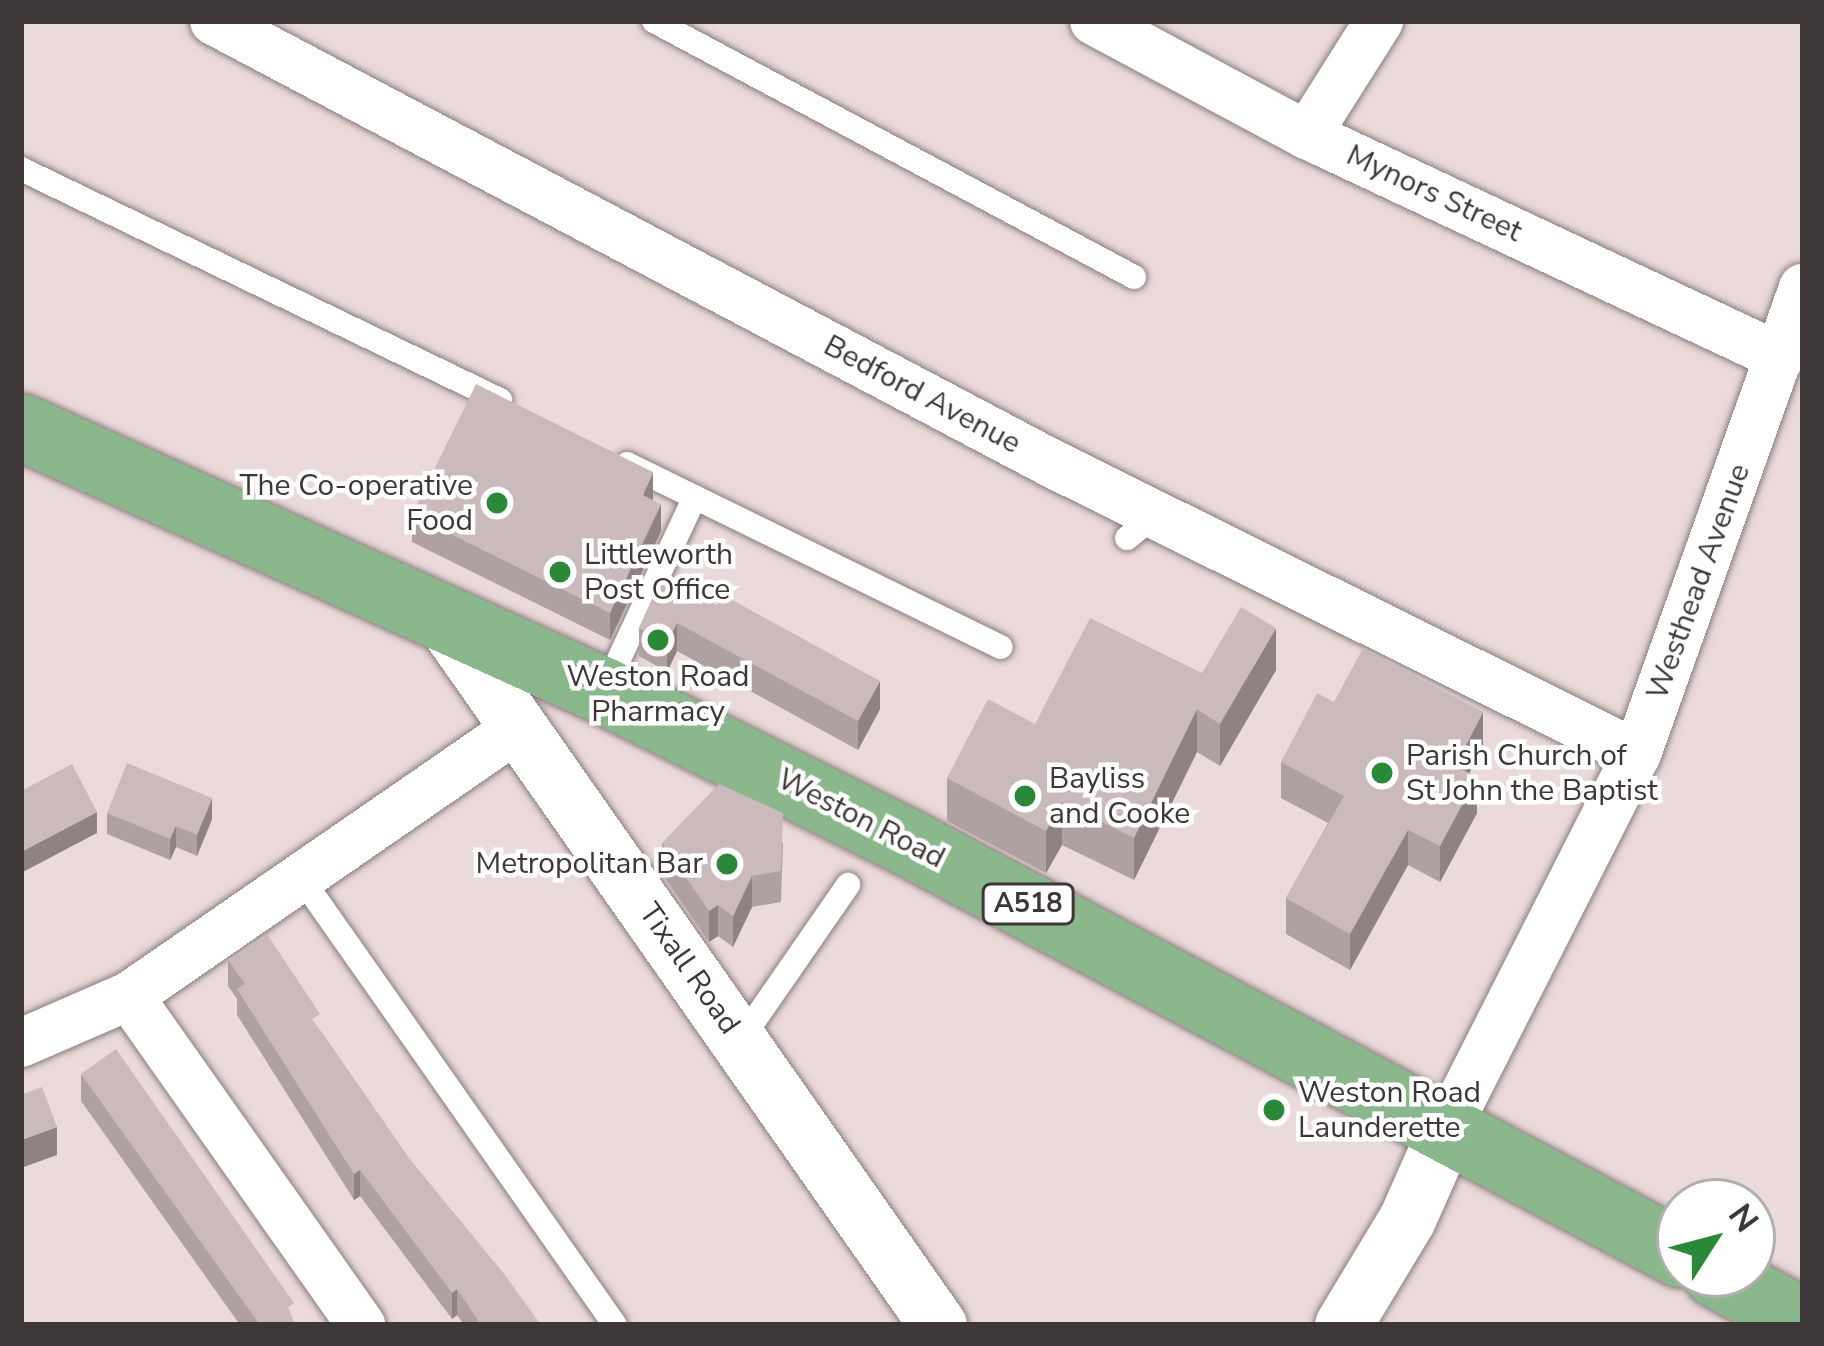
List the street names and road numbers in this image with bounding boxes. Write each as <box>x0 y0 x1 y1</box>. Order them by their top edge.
street label: Mynors Street <box>1341 138 1527 250</box>
street label: Bedford Avenue <box>817 328 1027 462</box>
street label: Westhead Avenue <box>1640 459 1758 705</box>
street label: Weston Road <box>771 761 951 877</box>
road number: A518 <box>980 883 1076 925</box>
street label: Tixall Road <box>631 896 747 1042</box>

